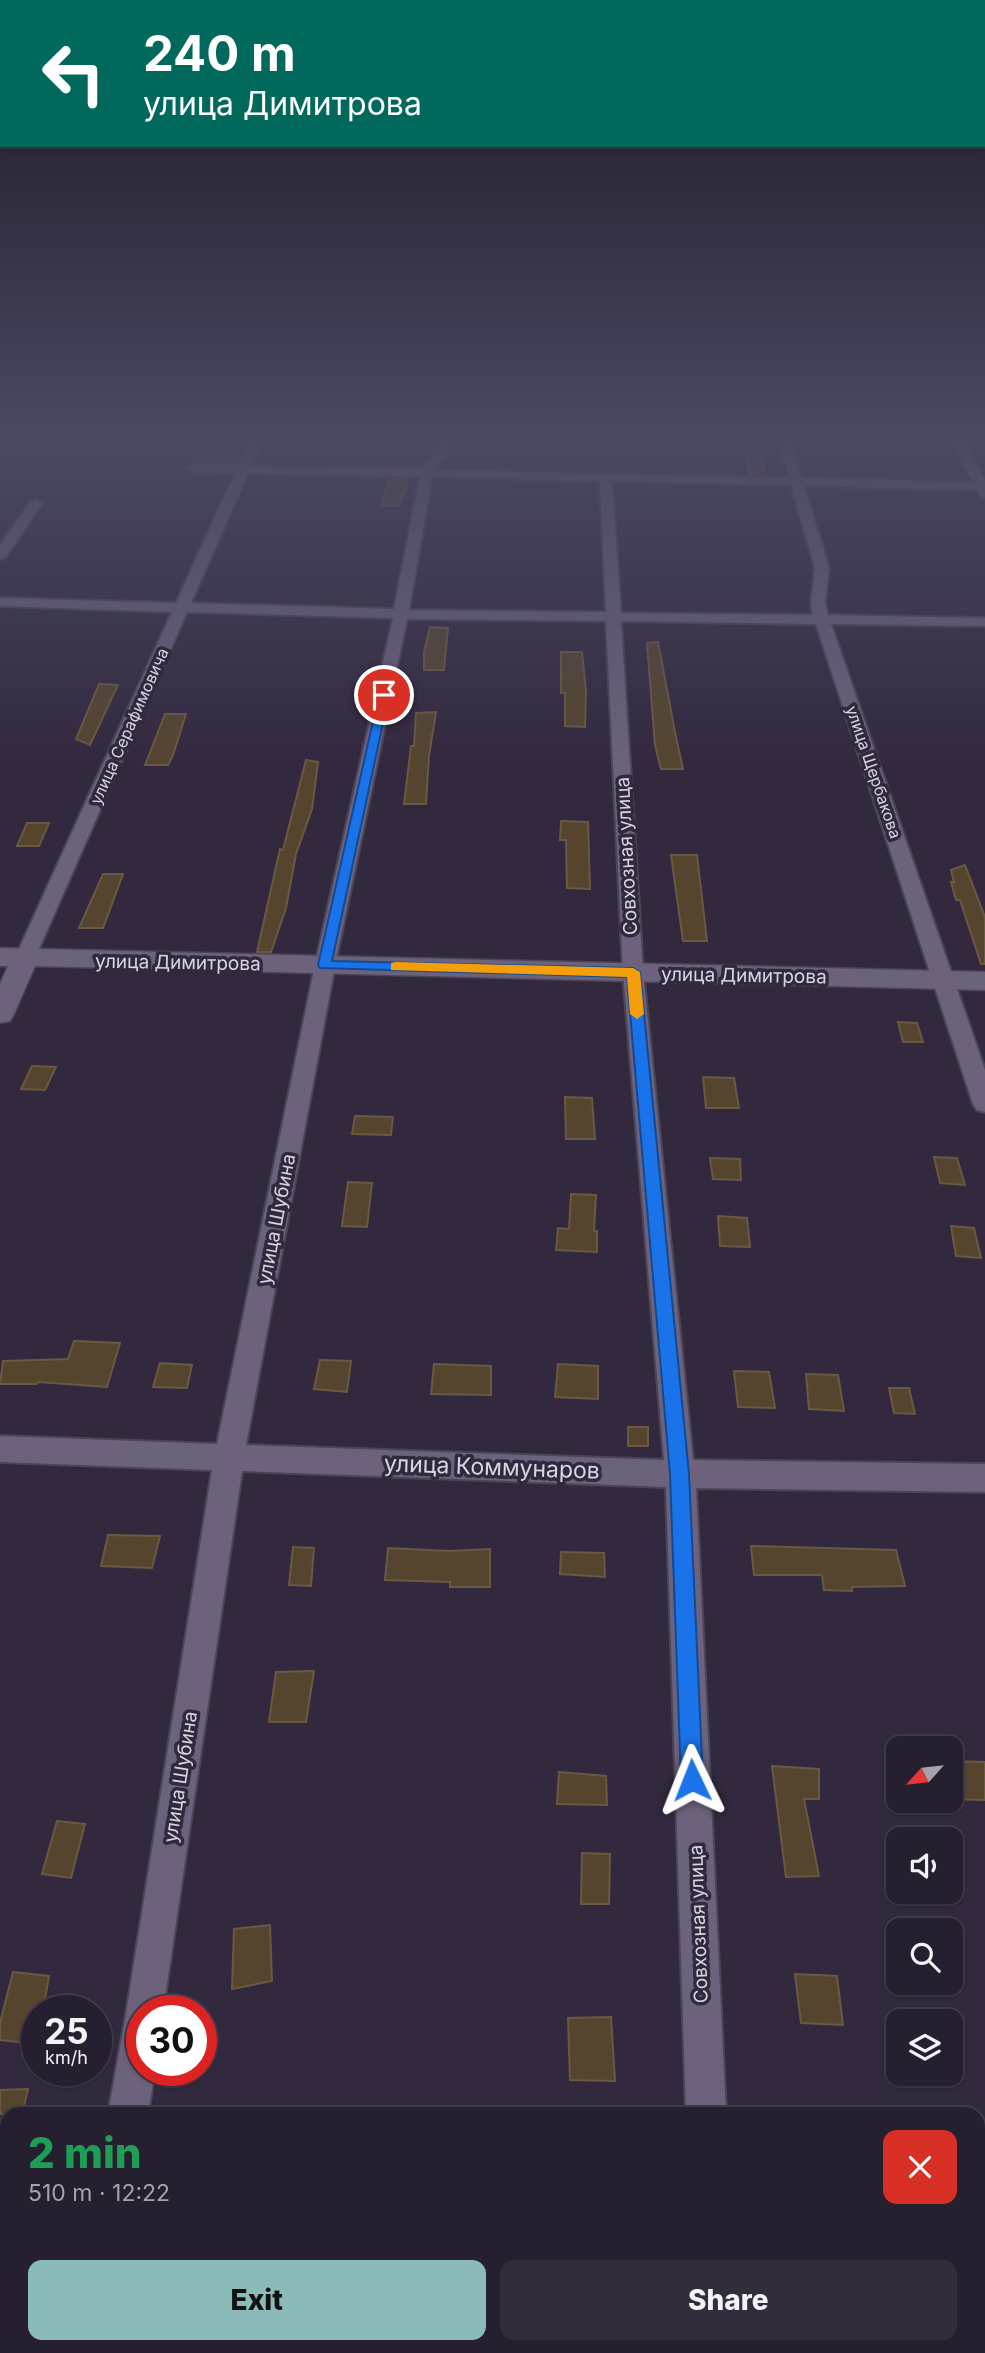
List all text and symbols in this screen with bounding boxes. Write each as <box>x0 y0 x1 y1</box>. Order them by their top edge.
text: 240 m <box>143 24 296 83</box>
icon: left <box>28 28 119 119</box>
text: улица Димитрова <box>143 84 422 123</box>
street label: улица Серафимовича <box>85 645 173 807</box>
pin <box>354 665 414 725</box>
icon: arrive <box>365 676 403 714</box>
street label: улица Щербакова <box>842 703 906 841</box>
street label: Совхозная улица <box>611 776 642 936</box>
street label: улица Димитрова <box>95 950 261 975</box>
street label: улица Димитрова <box>661 963 827 988</box>
street label: улица Шубина <box>253 1152 300 1286</box>
street label: улица Коммунаров <box>384 1449 600 1485</box>
street label: улица Шубина <box>159 1710 202 1844</box>
north arrow <box>886 1736 962 1813</box>
map controls <box>886 1736 963 2086</box>
position arrow <box>655 1743 729 1817</box>
button: sound <box>886 1827 963 1904</box>
street label: Совхозная улица <box>684 1844 713 2004</box>
button: search <box>886 1918 963 1995</box>
speed limit sign: 30 <box>126 1995 217 2086</box>
button: layers <box>886 2009 963 2086</box>
text: 25 <box>44 2010 89 2052</box>
text: km/h <box>45 2047 88 2068</box>
text: 2 min <box>28 2127 142 2178</box>
button: close <box>883 2130 957 2204</box>
text: 510 m · 12:22 <box>28 2179 170 2207</box>
button: Exit <box>28 2260 486 2340</box>
button: Share <box>500 2260 957 2340</box>

